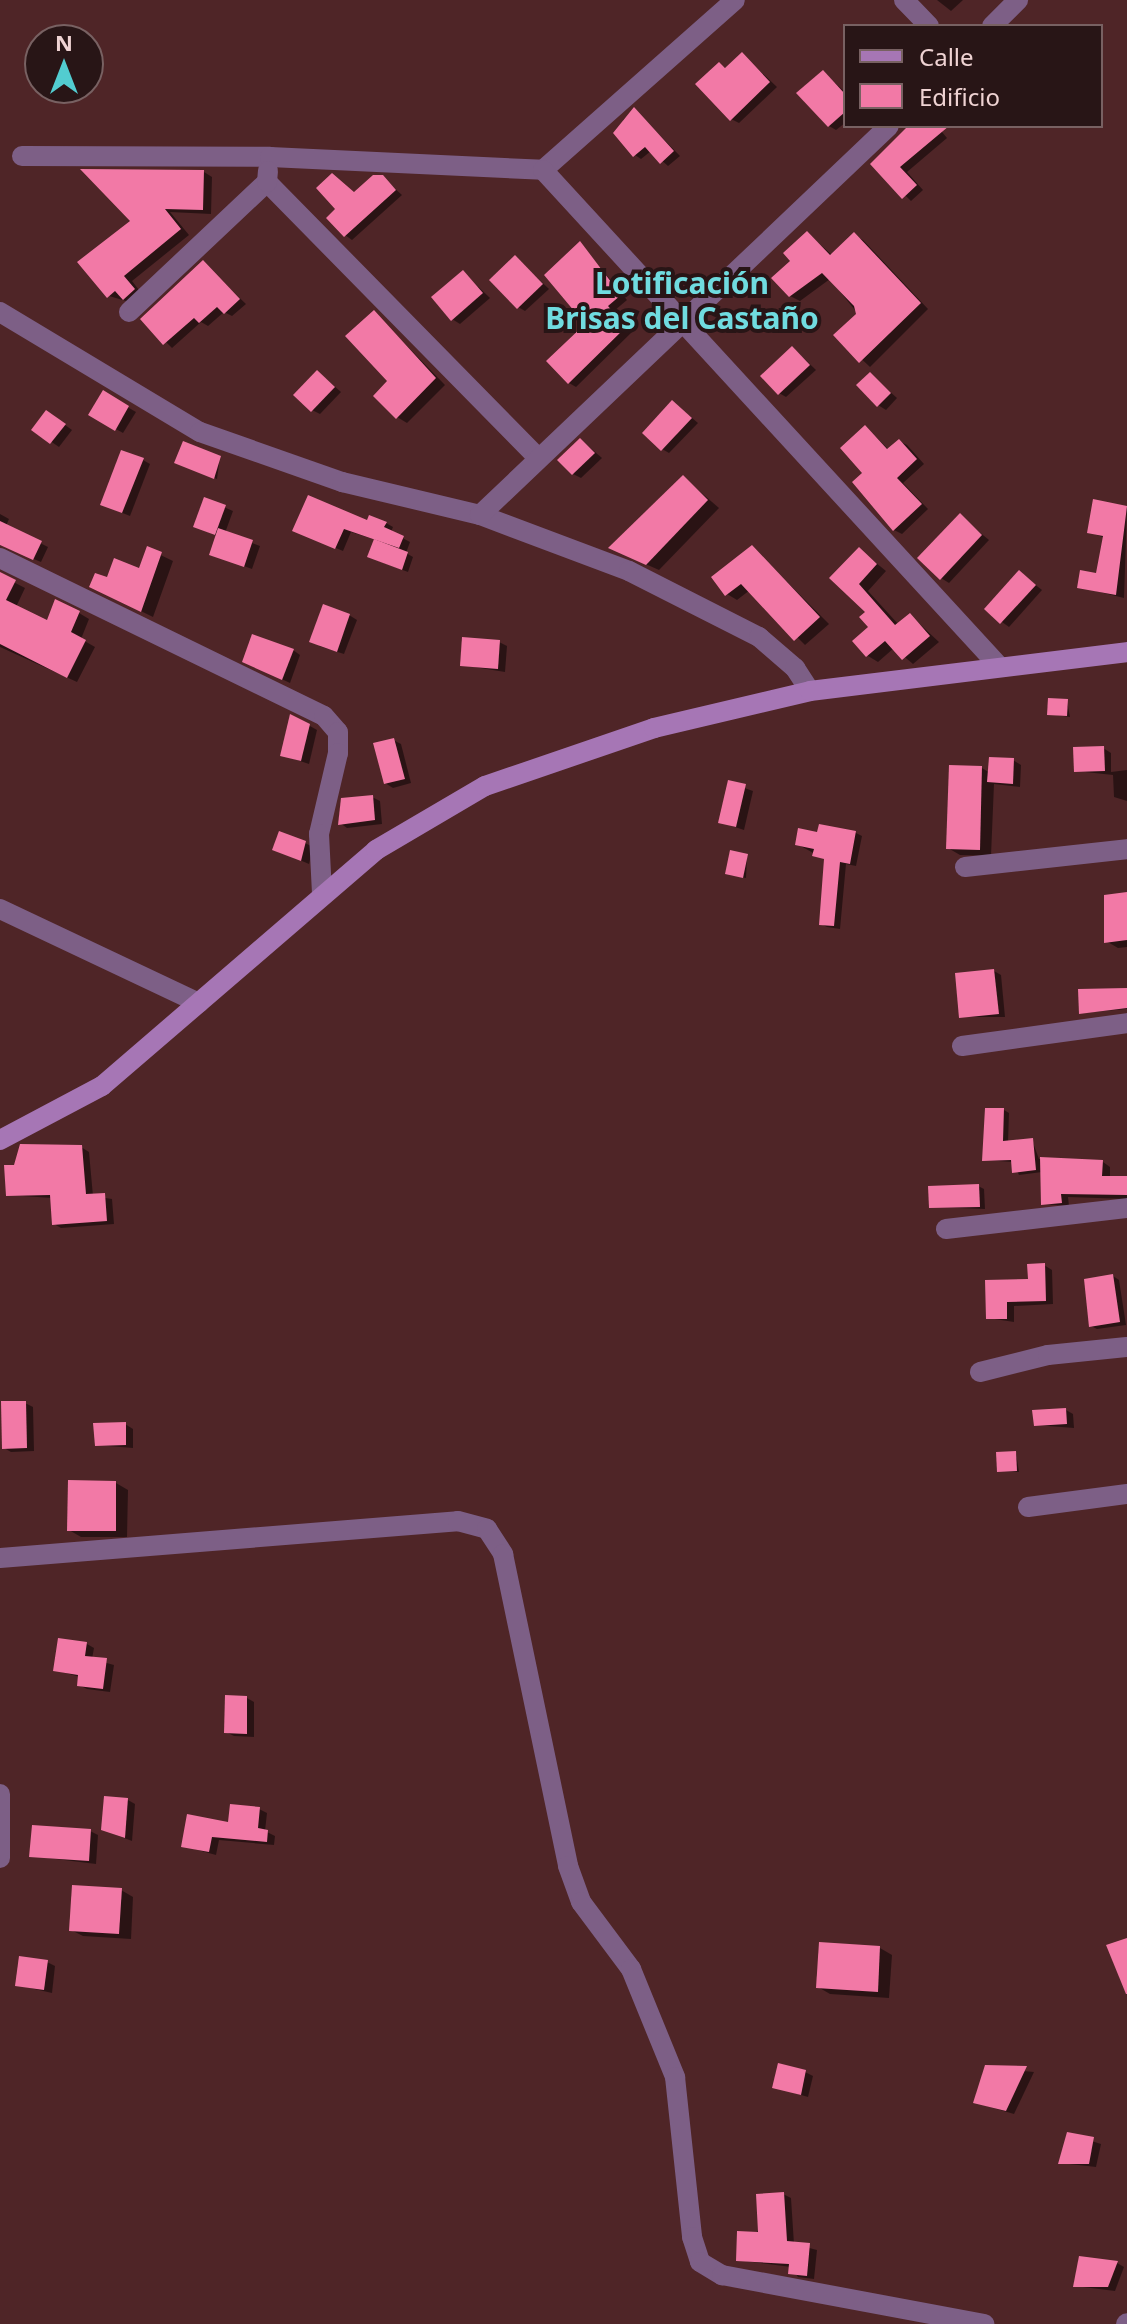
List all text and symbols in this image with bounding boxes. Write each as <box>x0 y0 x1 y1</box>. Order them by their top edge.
north arrow <box>24 24 104 104</box>
legend <box>843 24 1103 128</box>
text: N <box>55 27 73 57</box>
text: Calle <box>919 40 974 73</box>
text: Edificio <box>919 80 1000 113</box>
district label: Lotificación Brisas del Castaño <box>545 265 819 336</box>

